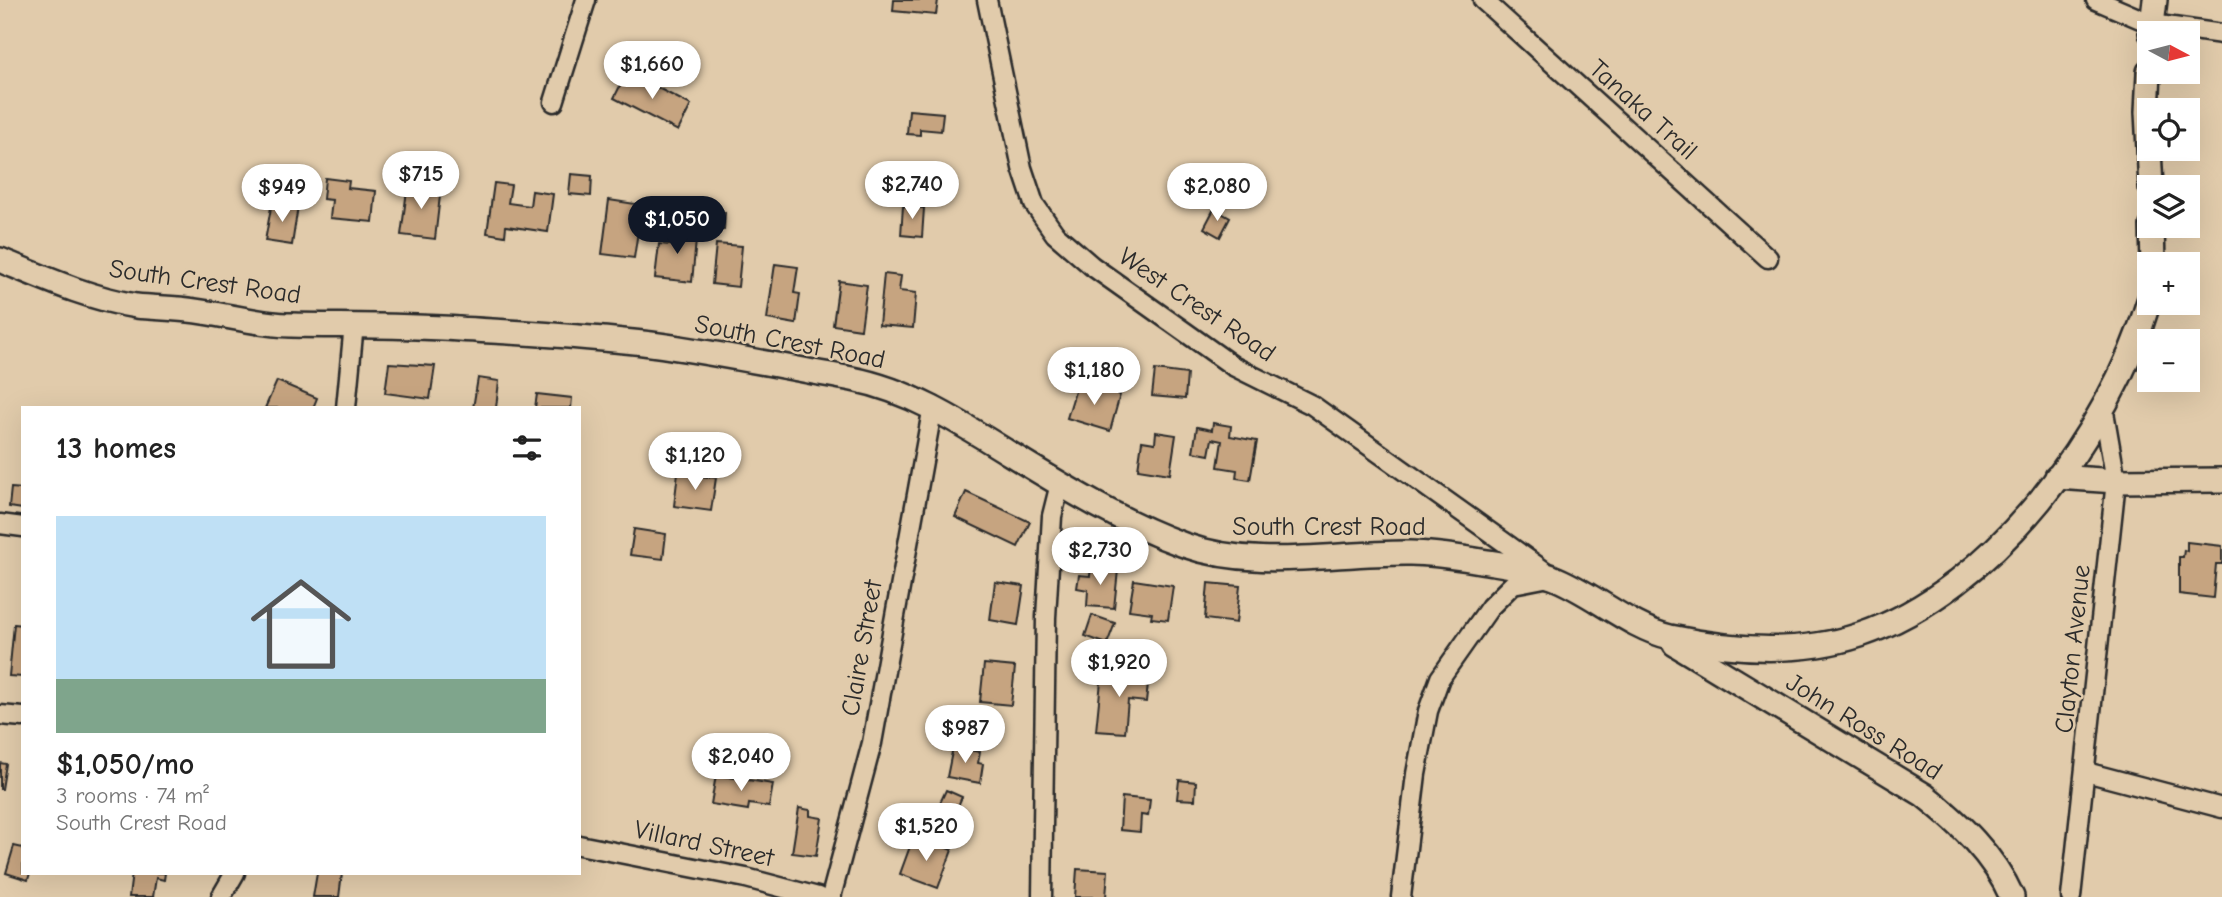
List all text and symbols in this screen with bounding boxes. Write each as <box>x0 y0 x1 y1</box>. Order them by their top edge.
north arrow <box>2137 21 2200 84</box>
map controls <box>2137 21 2200 392</box>
pin: $1,660 <box>595 42 709 101</box>
text: $1,660 <box>620 50 684 77</box>
street label: Tanaka Trail <box>1583 54 1703 166</box>
button: locate <box>2137 98 2200 161</box>
pin: $715 <box>380 152 462 211</box>
text: $715 <box>398 160 444 187</box>
pin: $2,740 <box>855 162 969 221</box>
pin: $949 <box>241 164 323 224</box>
pin: $2,080 <box>1160 164 1274 223</box>
text: $2,740 <box>881 170 943 197</box>
text: $2,080 <box>1183 172 1251 199</box>
text: $949 <box>258 173 306 200</box>
button: layers <box>2137 175 2200 238</box>
pin: $1,050 <box>620 196 734 256</box>
text: $1,050 <box>644 205 710 232</box>
street label: West Crest Road <box>1113 242 1281 368</box>
button: + <box>2137 252 2200 315</box>
street label: South Crest Road <box>107 254 303 310</box>
street label: South Crest Road <box>692 309 888 375</box>
button: − <box>2137 329 2200 392</box>
pin: $1,180 <box>1037 348 1151 407</box>
text: $1,180 <box>1063 356 1125 383</box>
icon: filters <box>508 429 546 467</box>
text: 13 homes <box>56 431 176 466</box>
pin: $1,120 <box>638 433 752 492</box>
text: $1,120 <box>665 441 725 468</box>
street label: South Crest Road <box>1232 512 1426 542</box>
pin: $2,730 <box>1043 528 1157 587</box>
text: $2,730 <box>1068 536 1132 563</box>
icon: home <box>238 561 364 687</box>
street label: Clayton Avenue <box>2049 563 2097 735</box>
street label: Claire Street <box>835 576 889 718</box>
pin: $1,920 <box>1062 640 1176 699</box>
text: $1,920 <box>1087 648 1151 675</box>
street label: John Ross Road <box>1781 667 1947 787</box>
pin: $987 <box>924 706 1006 765</box>
text: $987 <box>941 714 989 741</box>
pin: $2,040 <box>684 734 798 793</box>
text: $2,040 <box>708 742 774 769</box>
text: $1,050/mo <box>56 747 194 782</box>
text: 3 rooms · 74 m² <box>56 782 209 809</box>
pin: $1,520 <box>869 804 983 863</box>
text: South Crest Road <box>56 809 227 836</box>
text: $1,520 <box>894 812 958 839</box>
street label: Villard Street <box>632 815 778 874</box>

